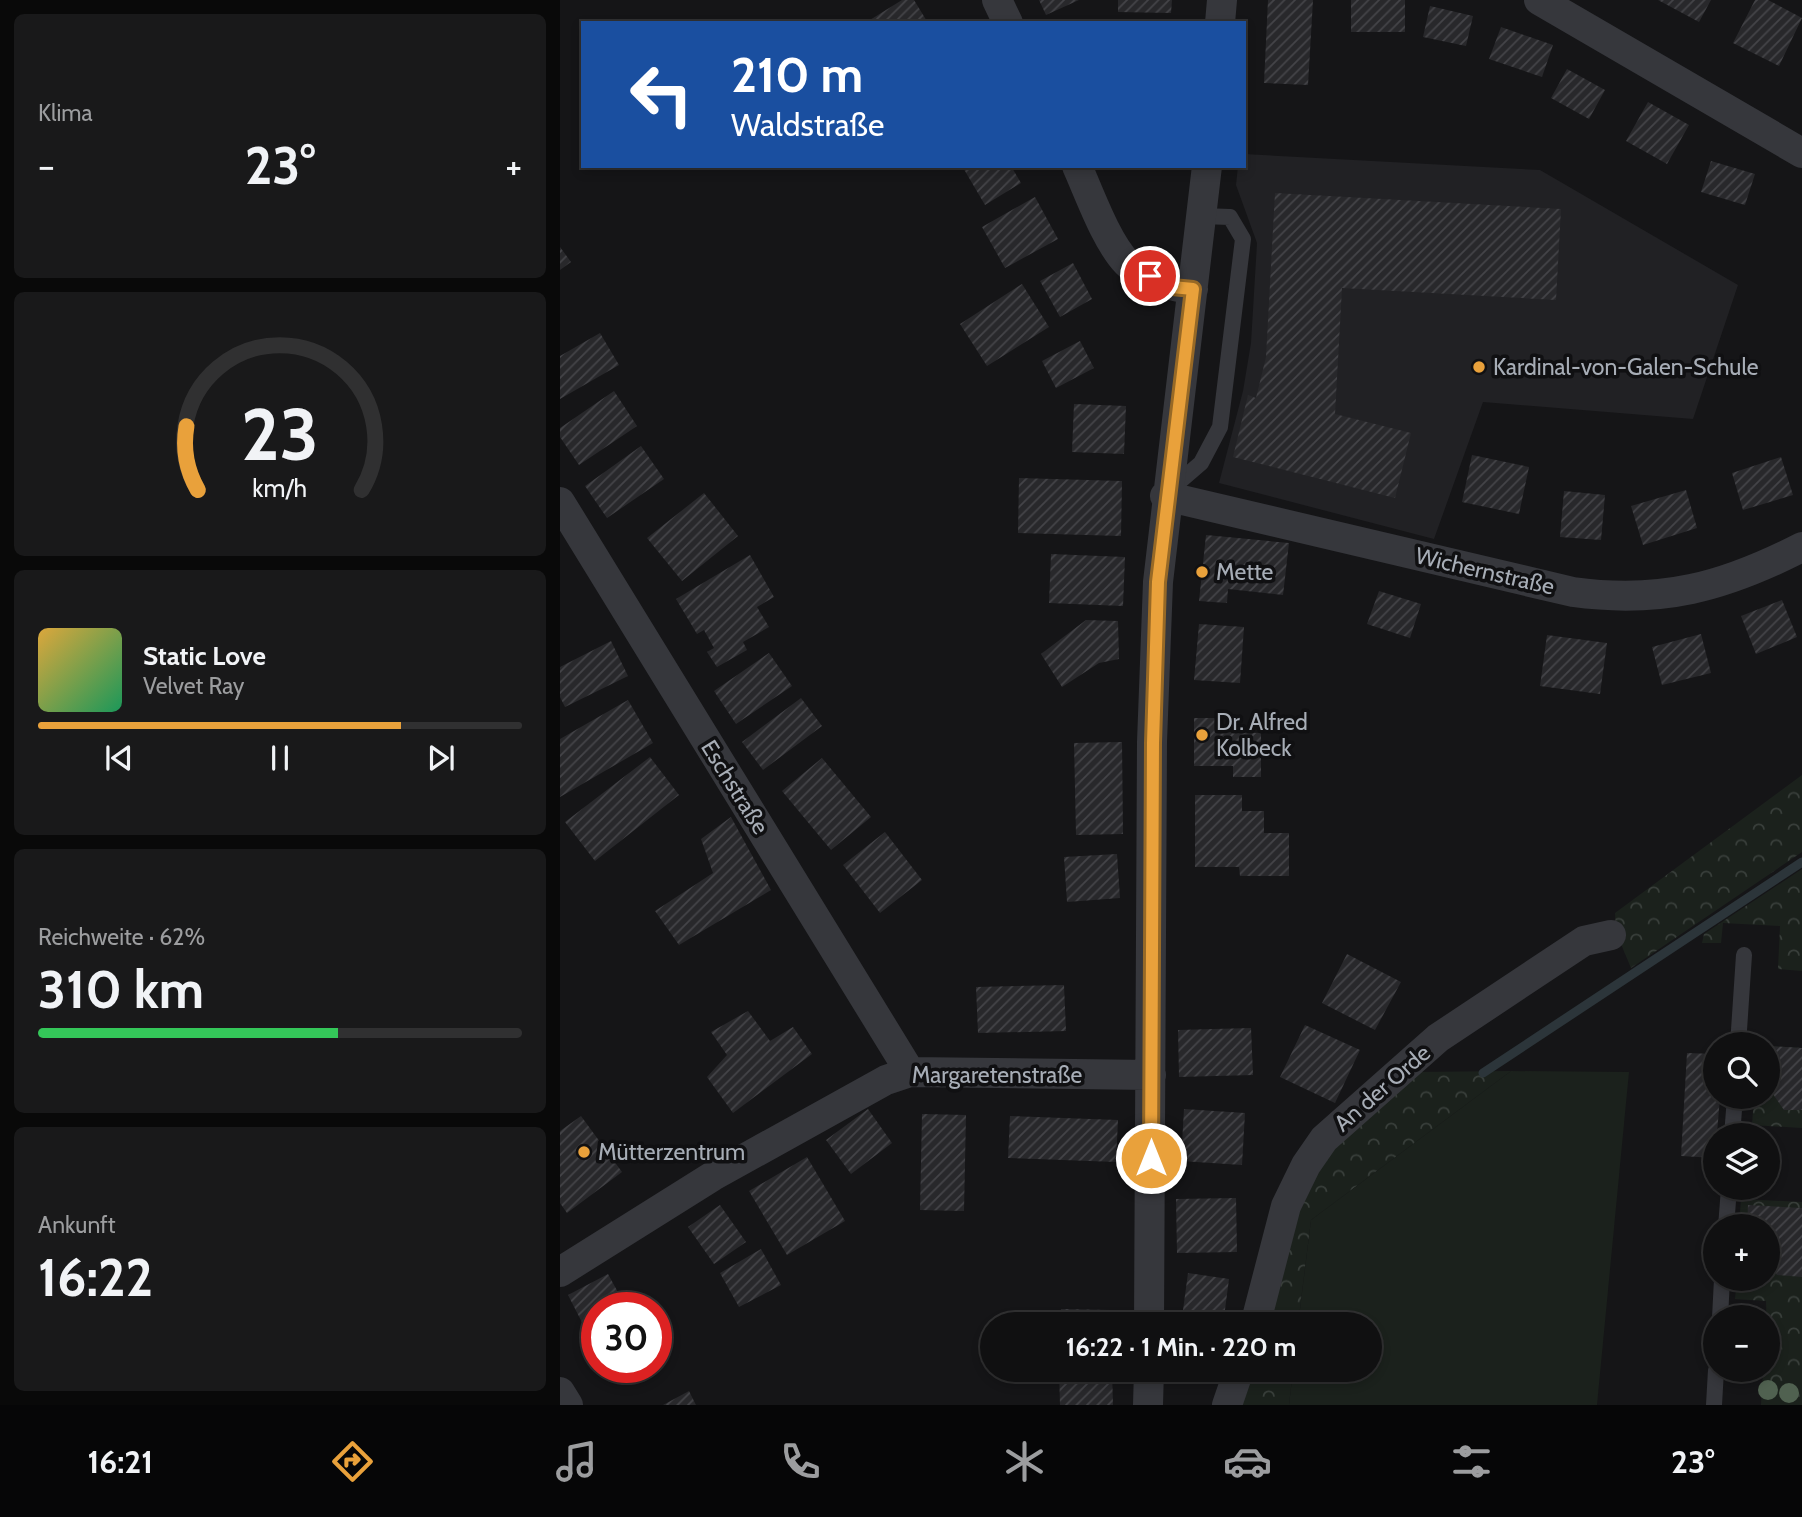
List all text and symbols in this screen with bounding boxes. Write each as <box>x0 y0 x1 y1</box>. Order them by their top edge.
text: 210 m <box>731 45 863 104</box>
icon: left <box>616 49 707 140</box>
text: Klima <box>38 99 93 127</box>
text: Waldstraße <box>731 105 884 144</box>
text: 23° <box>245 134 315 197</box>
text: − <box>38 142 55 189</box>
text: + <box>505 142 522 189</box>
pin <box>1120 246 1180 306</box>
icon: arrive <box>1131 257 1169 295</box>
place label: Kardinal-von-Galen-Schule <box>1493 353 1759 381</box>
marker: Kardinal-von-Galen-Schule <box>1471 359 1487 375</box>
text: 23 <box>241 391 319 479</box>
text: km/h <box>253 473 307 503</box>
street label: Wichernstraße <box>1413 541 1557 601</box>
place label: Mette <box>1216 558 1274 586</box>
marker: Mette <box>1194 564 1210 580</box>
text: Static Love <box>143 640 266 672</box>
text: Velvet Ray <box>143 672 244 700</box>
place label: Dr. Alfred Kolbeck <box>1216 708 1308 762</box>
marker: Dr. Alfred Kolbeck <box>1194 727 1210 743</box>
street label: Eschstraße <box>695 735 775 839</box>
icon: previous <box>100 739 138 777</box>
icon: pause <box>261 739 299 777</box>
icon: next <box>422 739 460 777</box>
text: Reichweite · 62% <box>38 923 205 951</box>
text: 310 km <box>38 958 204 1021</box>
map controls <box>1703 1032 1780 1382</box>
button: search <box>1703 1032 1780 1109</box>
street label: An der Orde <box>1328 1039 1436 1137</box>
street label: Margaretenstraße <box>912 1061 1083 1089</box>
position arrow <box>1114 1121 1188 1195</box>
button: layers <box>1703 1123 1780 1200</box>
place label: Mütterzentrum <box>598 1138 745 1166</box>
marker: Mütterzentrum <box>576 1144 592 1160</box>
text: Ankunft <box>38 1211 116 1239</box>
button: + <box>1703 1214 1780 1291</box>
text: 16:22 <box>38 1246 153 1309</box>
speed limit sign: 30 <box>581 1292 672 1383</box>
button: − <box>1703 1305 1780 1382</box>
text: 16:22 · 1 Min. · 220 m <box>1066 1331 1296 1363</box>
icon: directions <box>328 1437 377 1486</box>
icon: music <box>552 1437 601 1486</box>
icon: phone <box>776 1437 825 1486</box>
icon: climate <box>1000 1437 1049 1486</box>
icon: car <box>1223 1437 1272 1486</box>
icon: filters <box>1447 1437 1496 1486</box>
text: 16:21 <box>87 1442 153 1481</box>
text: 23° <box>1671 1442 1715 1481</box>

